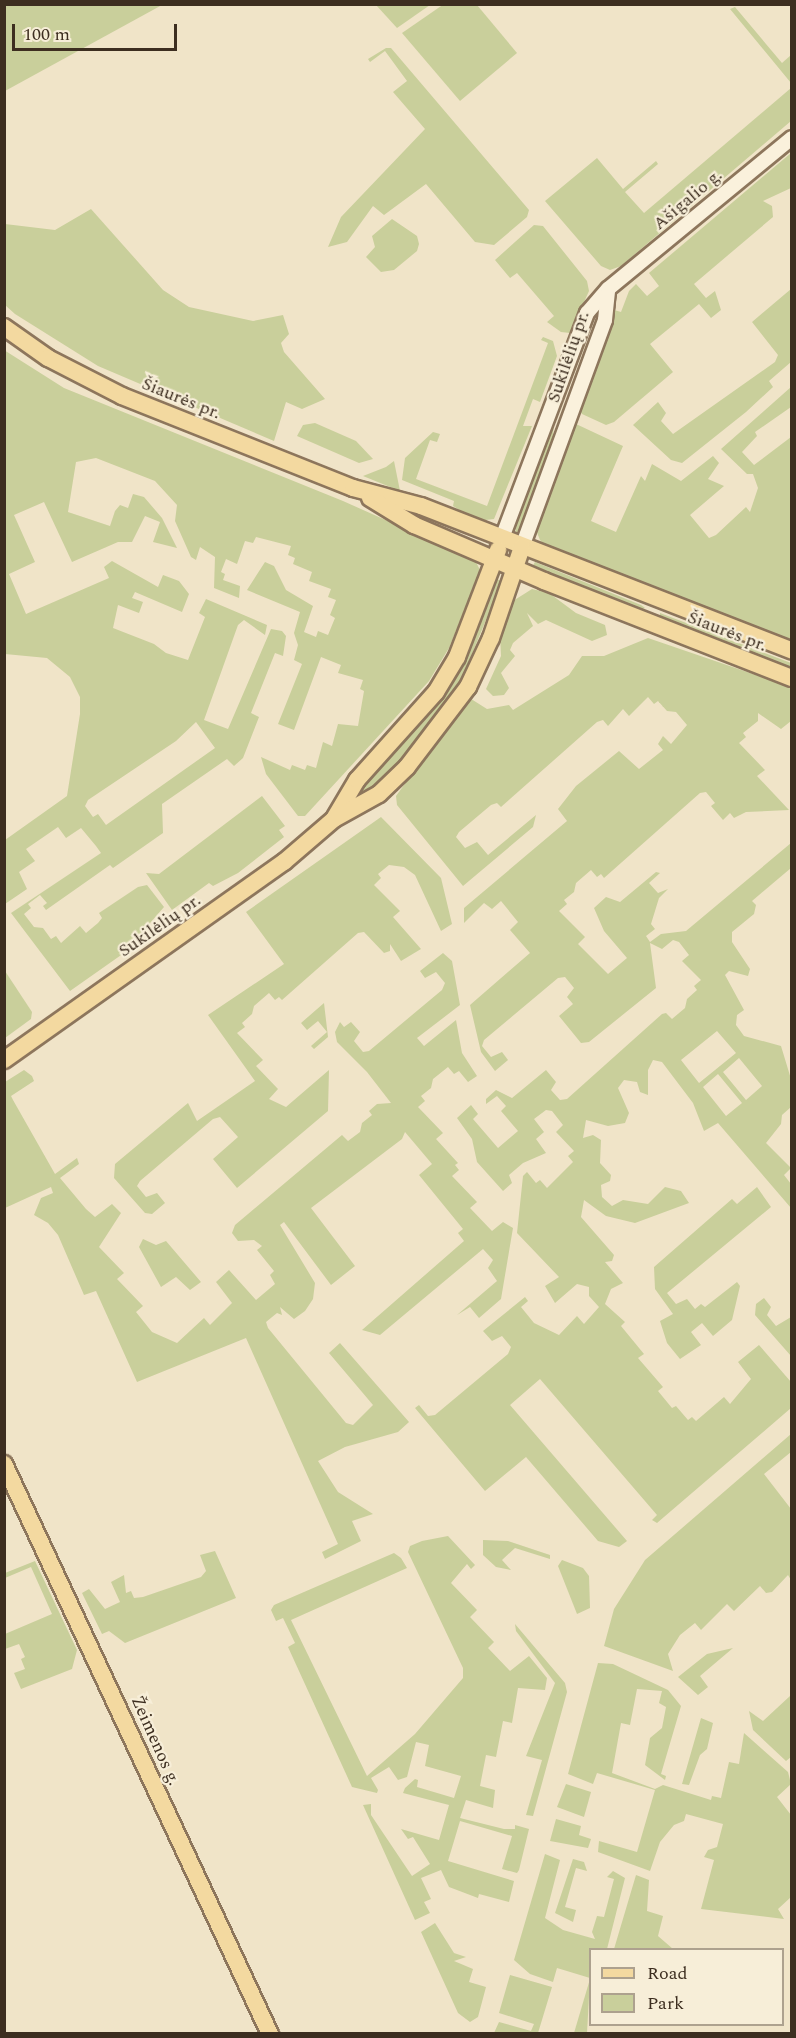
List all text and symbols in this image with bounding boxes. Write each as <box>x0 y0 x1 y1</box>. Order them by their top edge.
scale bar <box>15 12 180 50</box>
text: 100 m <box>23 21 70 48</box>
street label: Ašigalio g. <box>649 165 727 235</box>
street label: Sukilėlių pr. <box>543 308 595 406</box>
street label: Šiaurės pr. <box>138 373 224 425</box>
street label: Šiaurės pr. <box>684 607 770 657</box>
street label: Sukilėlių pr. <box>115 890 205 962</box>
street label: Žeimenos g. <box>126 1693 184 1789</box>
legend <box>589 1948 784 2026</box>
text: Road <box>647 1960 688 1987</box>
text: Park <box>647 1990 684 2017</box>

